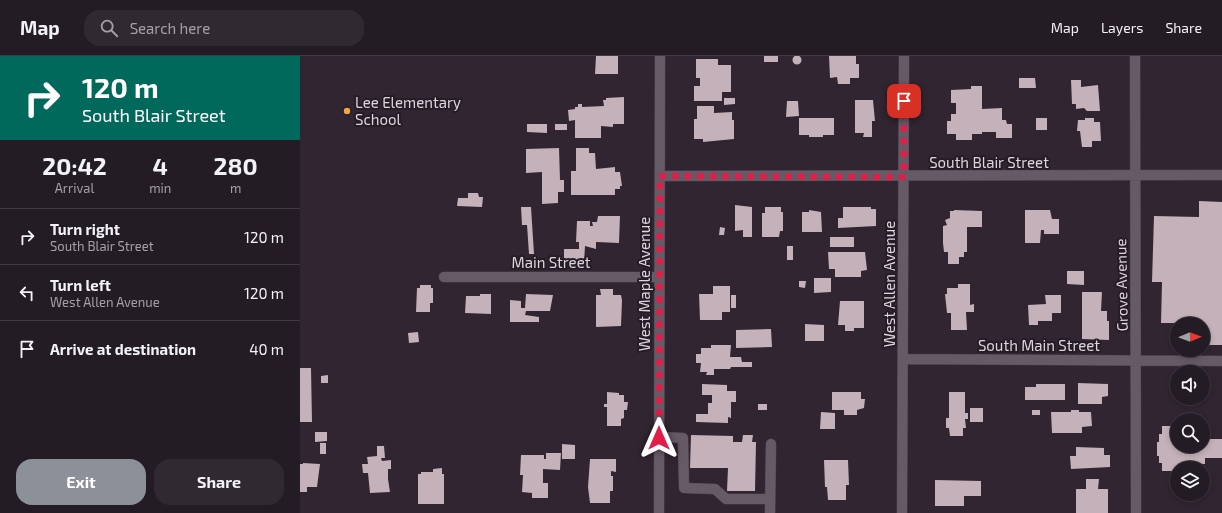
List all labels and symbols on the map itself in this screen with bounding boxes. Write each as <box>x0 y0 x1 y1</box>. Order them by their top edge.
pin <box>887 84 921 118</box>
place label: Lee Elementary School <box>355 93 461 128</box>
marker: Lee Elementary School <box>342 106 352 116</box>
street label: South Blair Street <box>929 153 1049 171</box>
street label: West Maple Avenue <box>635 217 653 351</box>
street label: West Allen Avenue <box>880 221 898 347</box>
street label: Grove Avenue <box>1111 238 1131 332</box>
street label: Main Street <box>512 253 591 271</box>
north arrow <box>1170 317 1210 357</box>
street label: South Main Street <box>978 336 1100 354</box>
position arrow <box>638 417 680 459</box>

